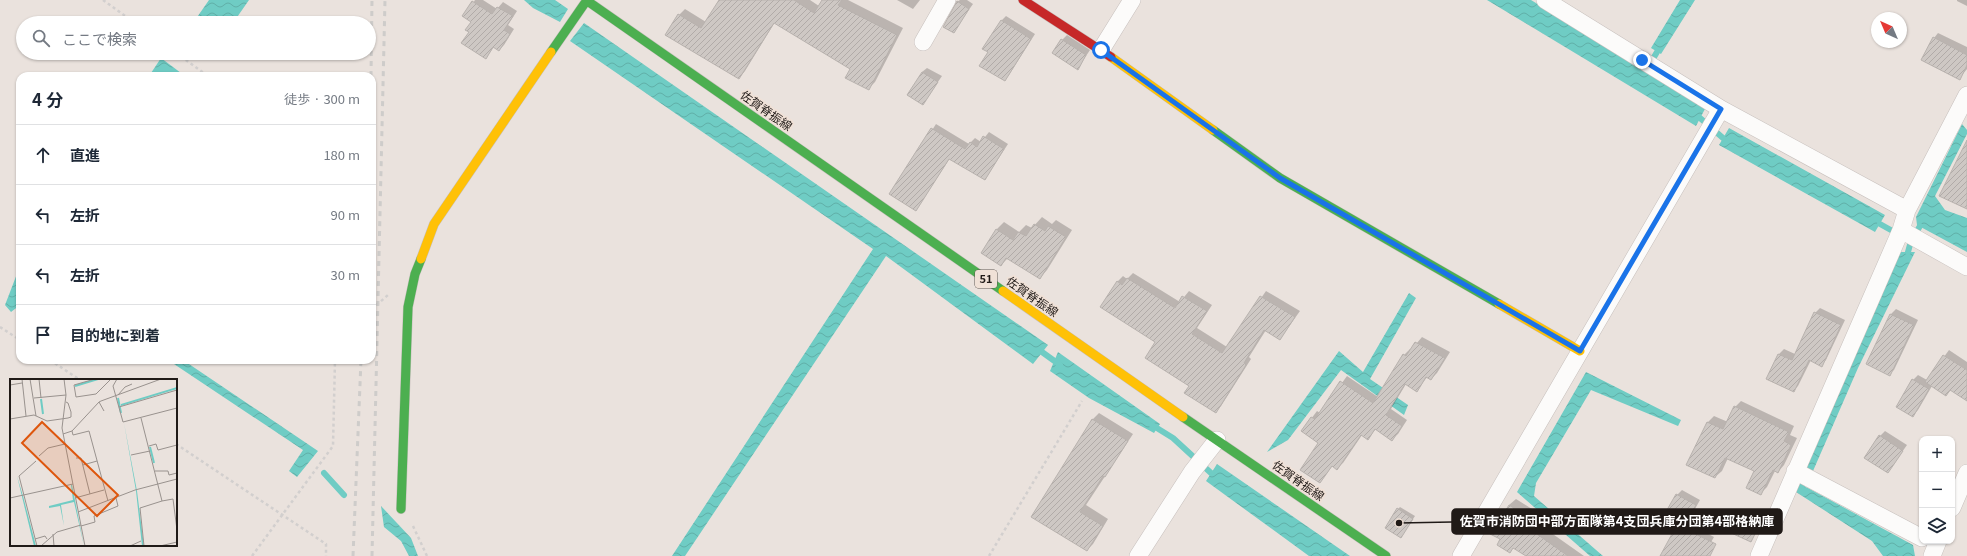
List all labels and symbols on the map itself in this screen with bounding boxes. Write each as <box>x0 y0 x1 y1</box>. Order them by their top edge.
north arrow <box>1871 12 1907 48</box>
route start <box>1092 41 1110 59</box>
route end <box>1633 51 1651 69</box>
street label: 佐賀脊振線 <box>737 86 796 134</box>
road number: 51 <box>975 270 997 288</box>
street label: 佐賀脊振線 <box>1003 272 1062 320</box>
inset map <box>10 379 177 546</box>
street label: 佐賀脊振線 <box>1269 456 1328 504</box>
callout: 佐賀市消防団中部方面隊第4支団兵庫分団第4部格納庫 <box>1452 509 1782 534</box>
text: 佐賀市消防団中部方面隊第4支団兵庫分団第4部格納庫 <box>1460 511 1774 530</box>

